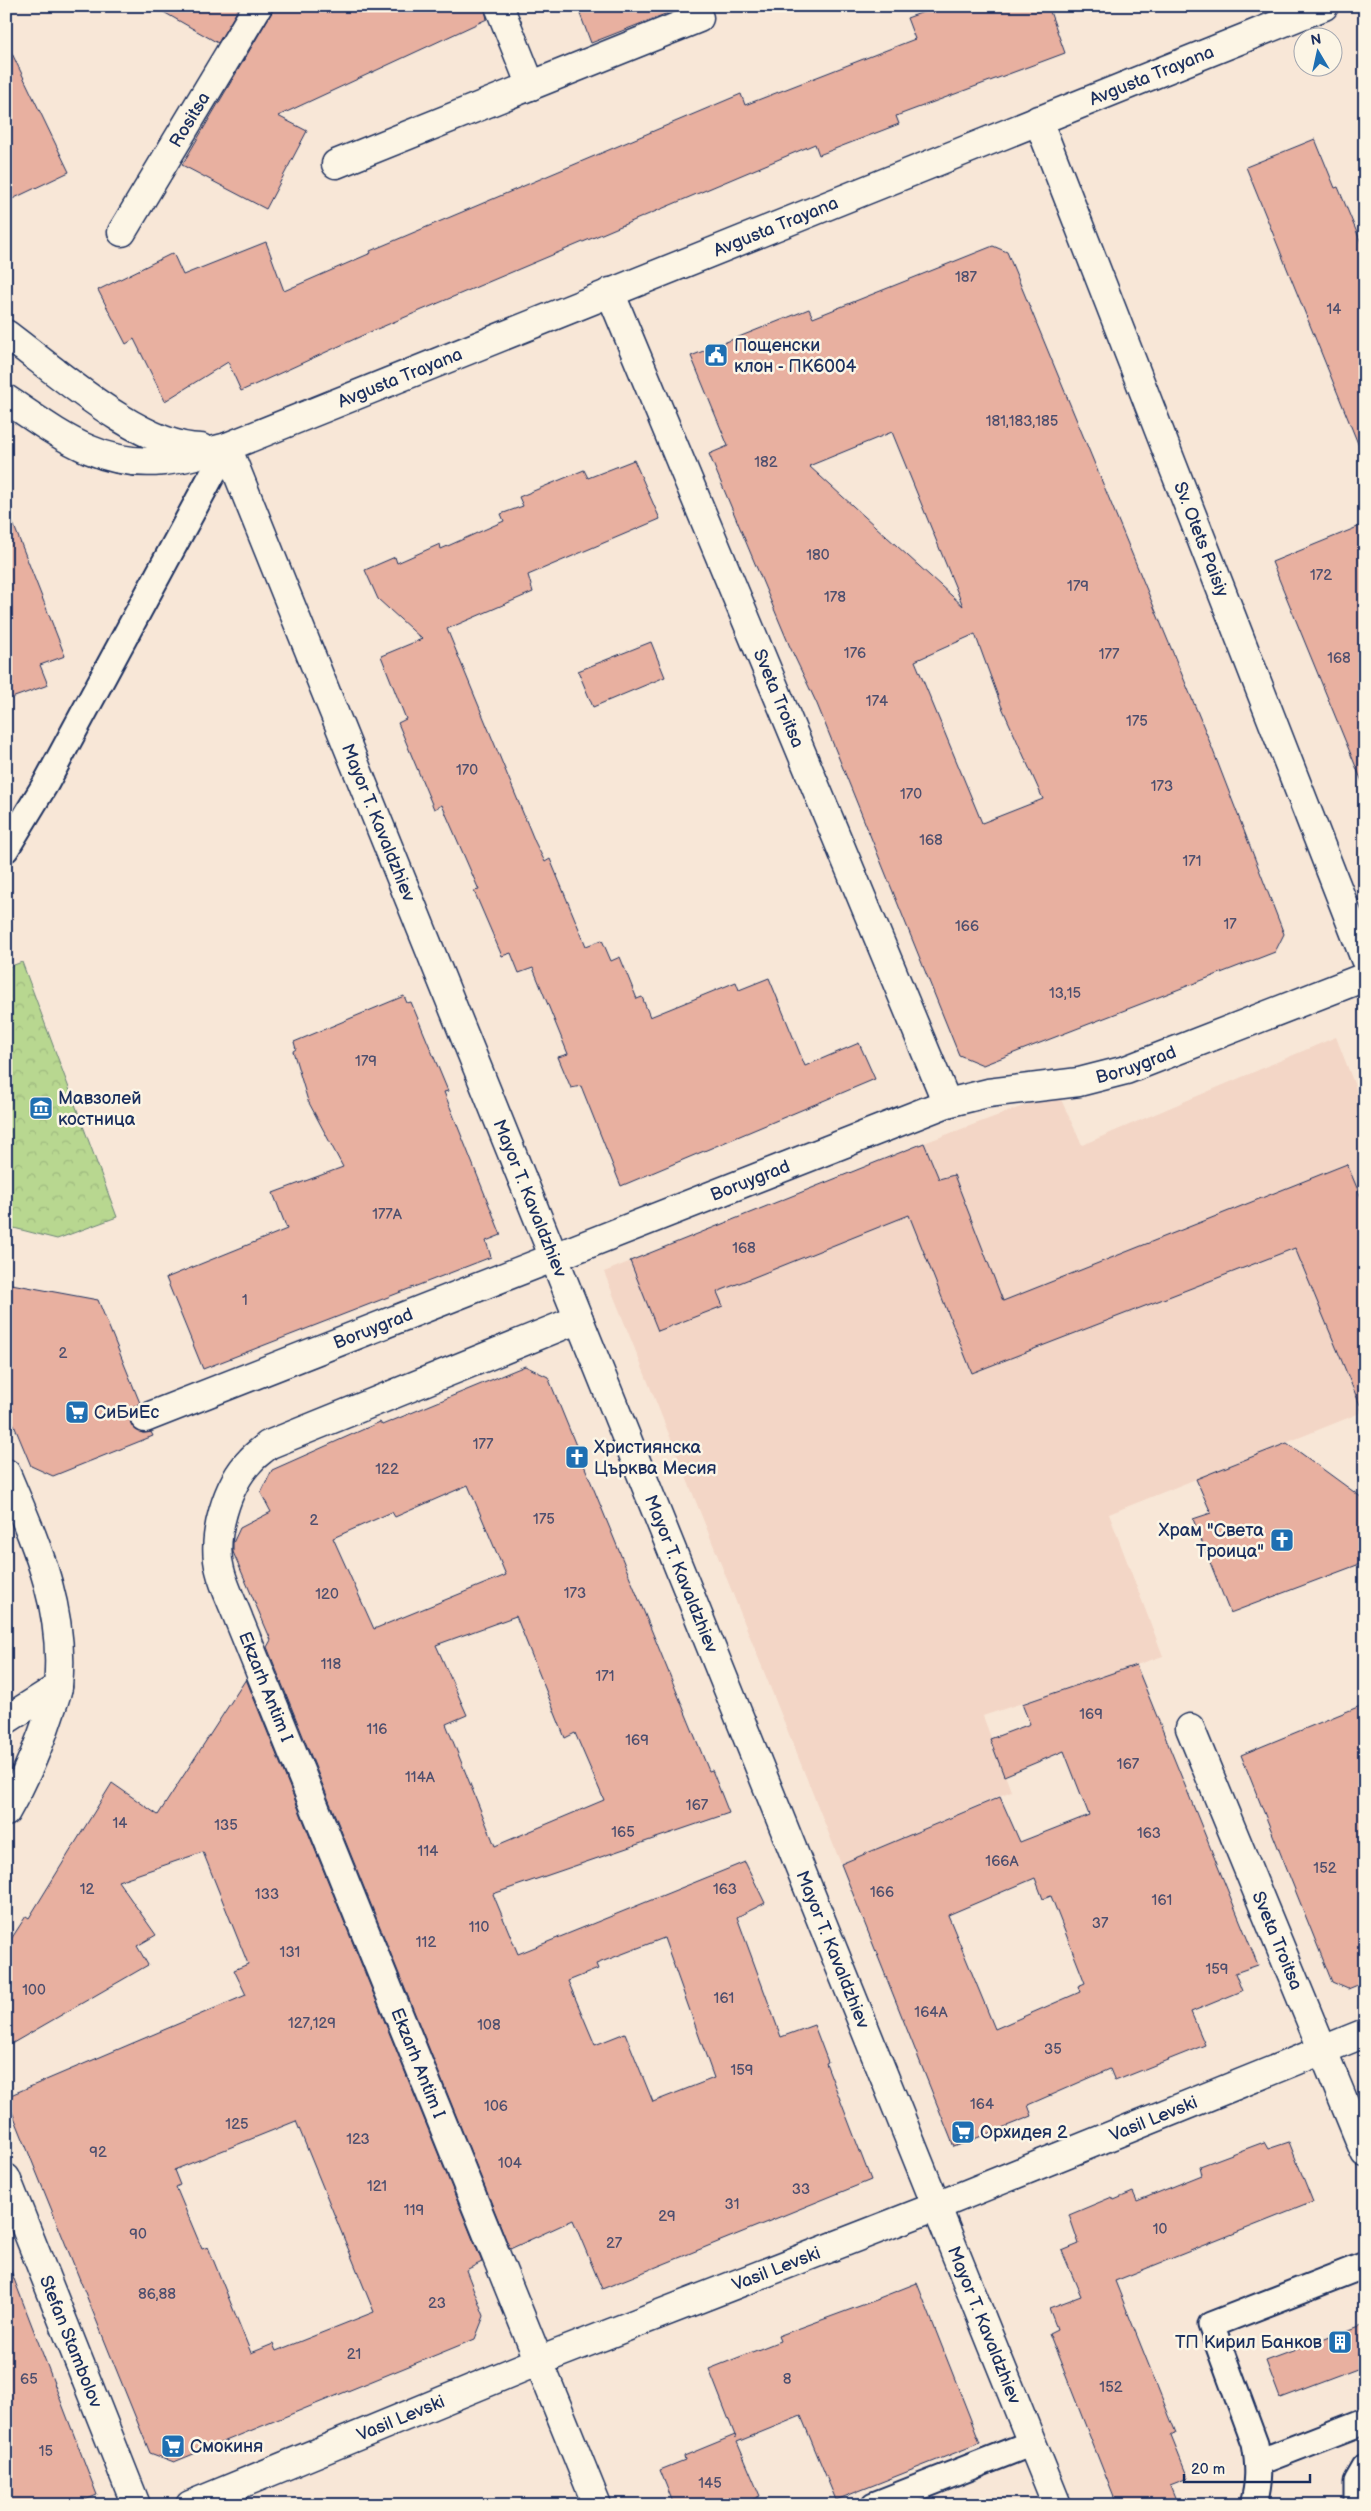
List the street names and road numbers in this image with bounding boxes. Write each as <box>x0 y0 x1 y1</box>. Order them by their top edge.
street label: Avgusta Trayana <box>1086 41 1217 110</box>
street label: Rositsa <box>165 89 215 151</box>
street label: Avgusta Trayana <box>711 192 841 261</box>
street label: Avgusta Trayana <box>335 344 465 412</box>
street label: Sv. Otets Paisiy <box>1169 479 1233 601</box>
street label: Sveta Troitsa <box>749 646 808 751</box>
street label: Mayor T. Kavaldzhiev <box>337 741 419 905</box>
street label: Boruygrad <box>1094 1041 1179 1088</box>
street label: Mayor T. Kavaldzhiev <box>488 1116 571 1281</box>
street label: Boruygrad <box>707 1156 793 1206</box>
street label: Boruygrad <box>330 1304 416 1354</box>
street label: Mayor T. Kavaldzhiev <box>640 1492 722 1656</box>
street label: Ekzarh Antim I <box>234 1629 297 1745</box>
street label: Mayor T. Kavaldzhiev <box>791 1868 874 2032</box>
street label: Sveta Troitsa <box>1247 1889 1307 1993</box>
street label: Ekzarh Antim I <box>386 2005 449 2121</box>
street label: Vasil Levski <box>1106 2092 1201 2146</box>
street label: Vasil Levski <box>729 2242 823 2296</box>
street label: Mayor T. Kavaldzhiev <box>943 2243 1025 2407</box>
street label: Stefan Stambolov <box>35 2273 106 2411</box>
street label: Vasil Levski <box>354 2391 448 2446</box>

